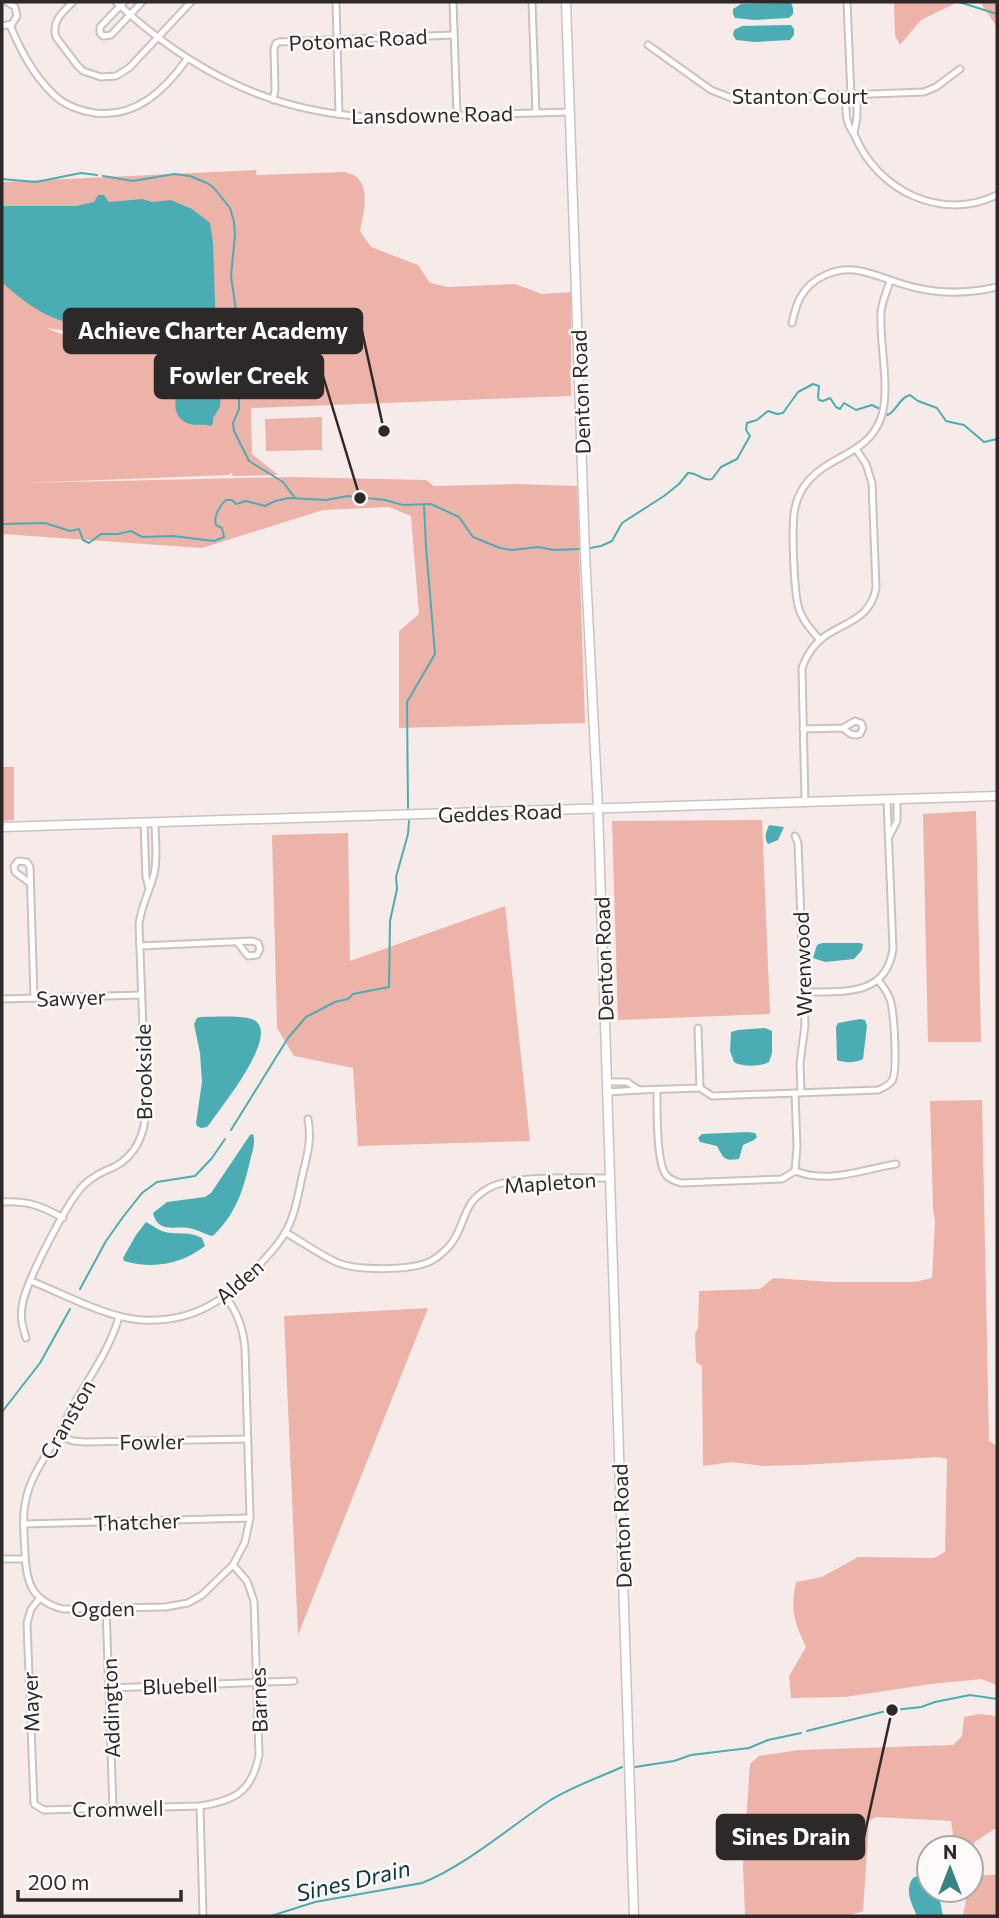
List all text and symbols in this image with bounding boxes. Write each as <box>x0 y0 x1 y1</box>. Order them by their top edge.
street label: Potomac Road <box>288 23 428 55</box>
street label: Stanton Court <box>732 83 868 108</box>
street label: Lansdowne Road <box>351 100 513 128</box>
callout: Achieve Charter Academy <box>64 309 362 353</box>
text: Achieve Charter Academy <box>78 316 349 344</box>
street label: Denton Road <box>565 329 595 455</box>
callout: Fowler Creek <box>155 354 323 398</box>
text: Fowler Creek <box>169 361 309 389</box>
street label: Geddes Road <box>437 797 563 827</box>
street label: Denton Road <box>588 896 618 1022</box>
street label: Wrenwood <box>788 911 816 1017</box>
street label: Sawyer <box>36 983 106 1011</box>
street label: Brookside <box>130 1024 156 1120</box>
street label: Mapleton <box>503 1166 597 1198</box>
street label: Alden <box>210 1254 268 1308</box>
street label: Cranston <box>34 1375 100 1463</box>
street label: Fowler <box>119 1428 185 1454</box>
street label: Denton Road <box>606 1463 636 1589</box>
street label: Thatcher <box>93 1507 181 1535</box>
street label: Ogden <box>71 1595 135 1621</box>
street label: Addington <box>96 1658 124 1758</box>
street label: Barnes <box>244 1667 272 1733</box>
street label: Mayer <box>16 1671 44 1733</box>
street label: Bluebell <box>142 1671 218 1699</box>
street label: Cromwell <box>72 1795 164 1821</box>
callout: Sines Drain <box>717 1815 864 1859</box>
text: Sines Drain <box>732 1822 850 1850</box>
north arrow <box>915 1834 985 1904</box>
text: N <box>943 1840 957 1863</box>
water label: Sines Drain <box>293 1853 413 1907</box>
scale bar <box>18 1858 180 1902</box>
text: 200 m <box>28 1869 89 1894</box>

